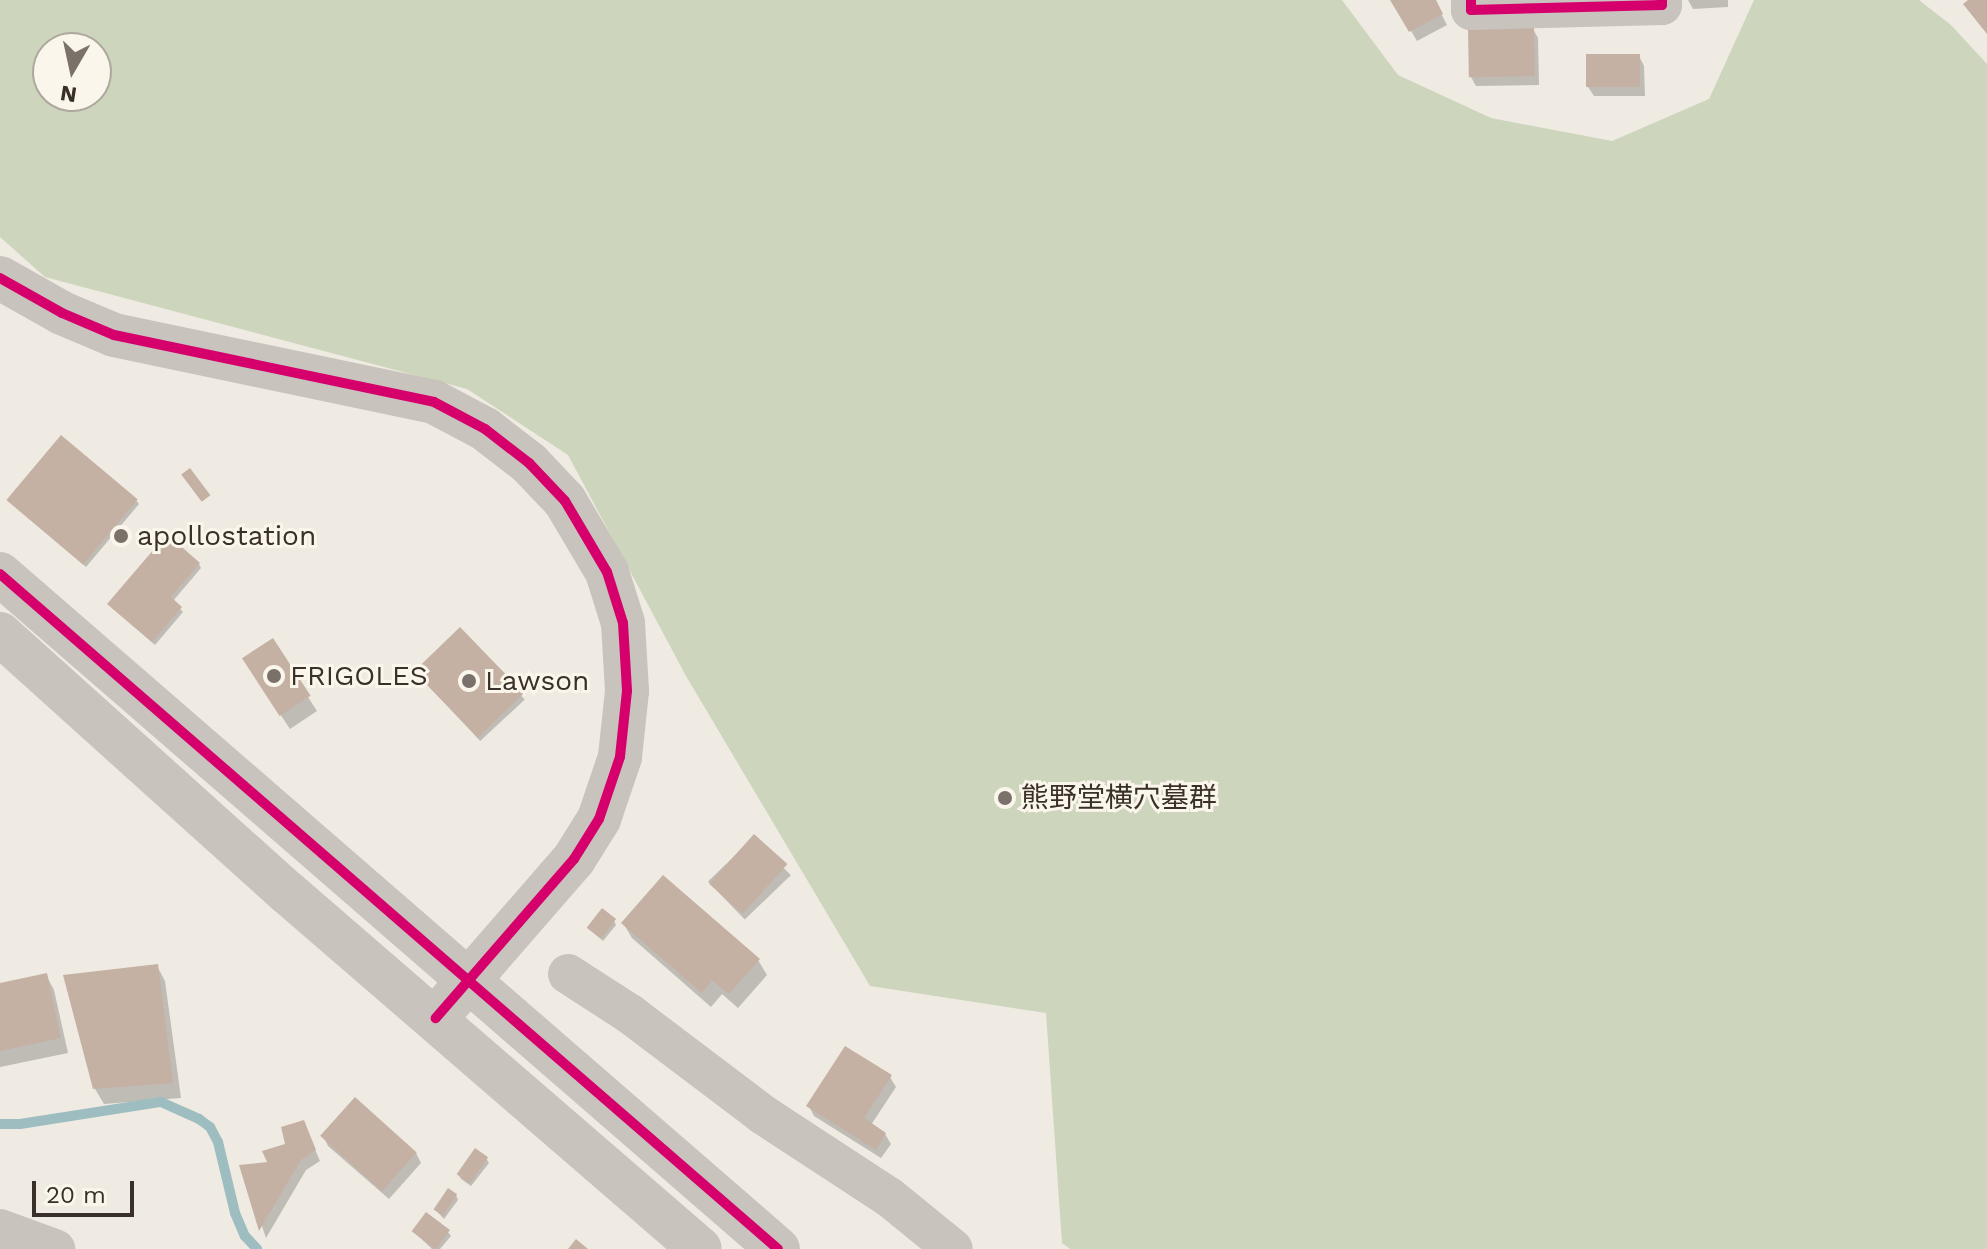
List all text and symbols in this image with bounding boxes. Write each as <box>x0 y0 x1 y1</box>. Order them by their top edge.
north arrow <box>32 32 112 112</box>
text: N <box>58 81 78 108</box>
place label: apollostation <box>137 519 316 553</box>
marker: apollostation <box>112 527 130 545</box>
place label: FRIGOLES <box>290 659 428 693</box>
place label: Lawson <box>485 664 589 698</box>
marker: FRIGOLES <box>265 667 283 685</box>
marker: Lawson <box>460 672 478 690</box>
place label: 熊野堂横穴墓群 <box>1021 781 1217 815</box>
marker: 熊野堂横穴墓群 <box>996 789 1014 807</box>
scale bar <box>36 1165 138 1215</box>
text: 20 m <box>46 1181 106 1209</box>

